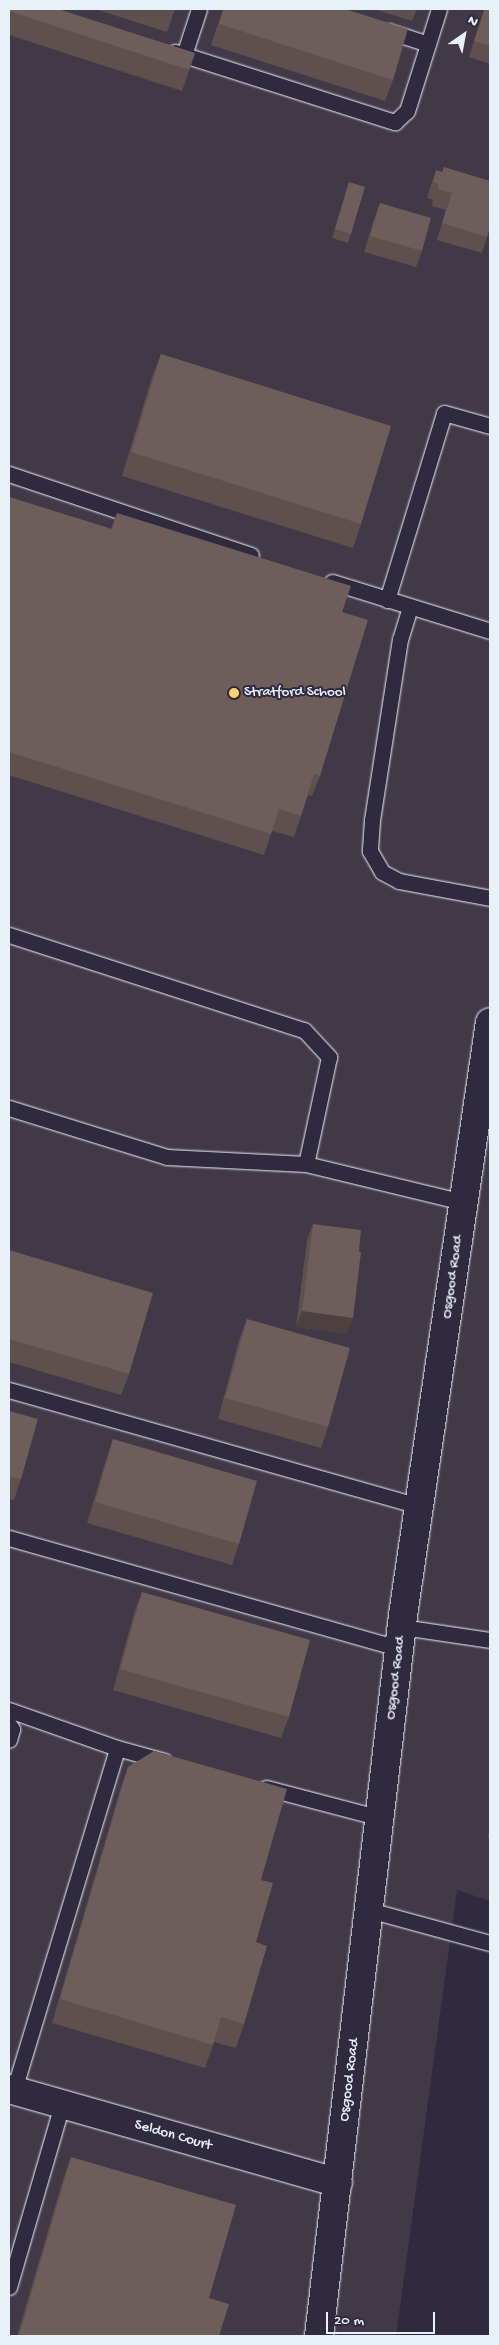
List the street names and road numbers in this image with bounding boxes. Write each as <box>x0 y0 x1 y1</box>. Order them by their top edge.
street label: Osgood Road <box>438 1234 468 1320</box>
street label: Osgood Road <box>382 1635 410 1721</box>
street label: Osgood Road <box>336 2037 364 2123</box>
street label: Seldon Court <box>132 2116 214 2156</box>

